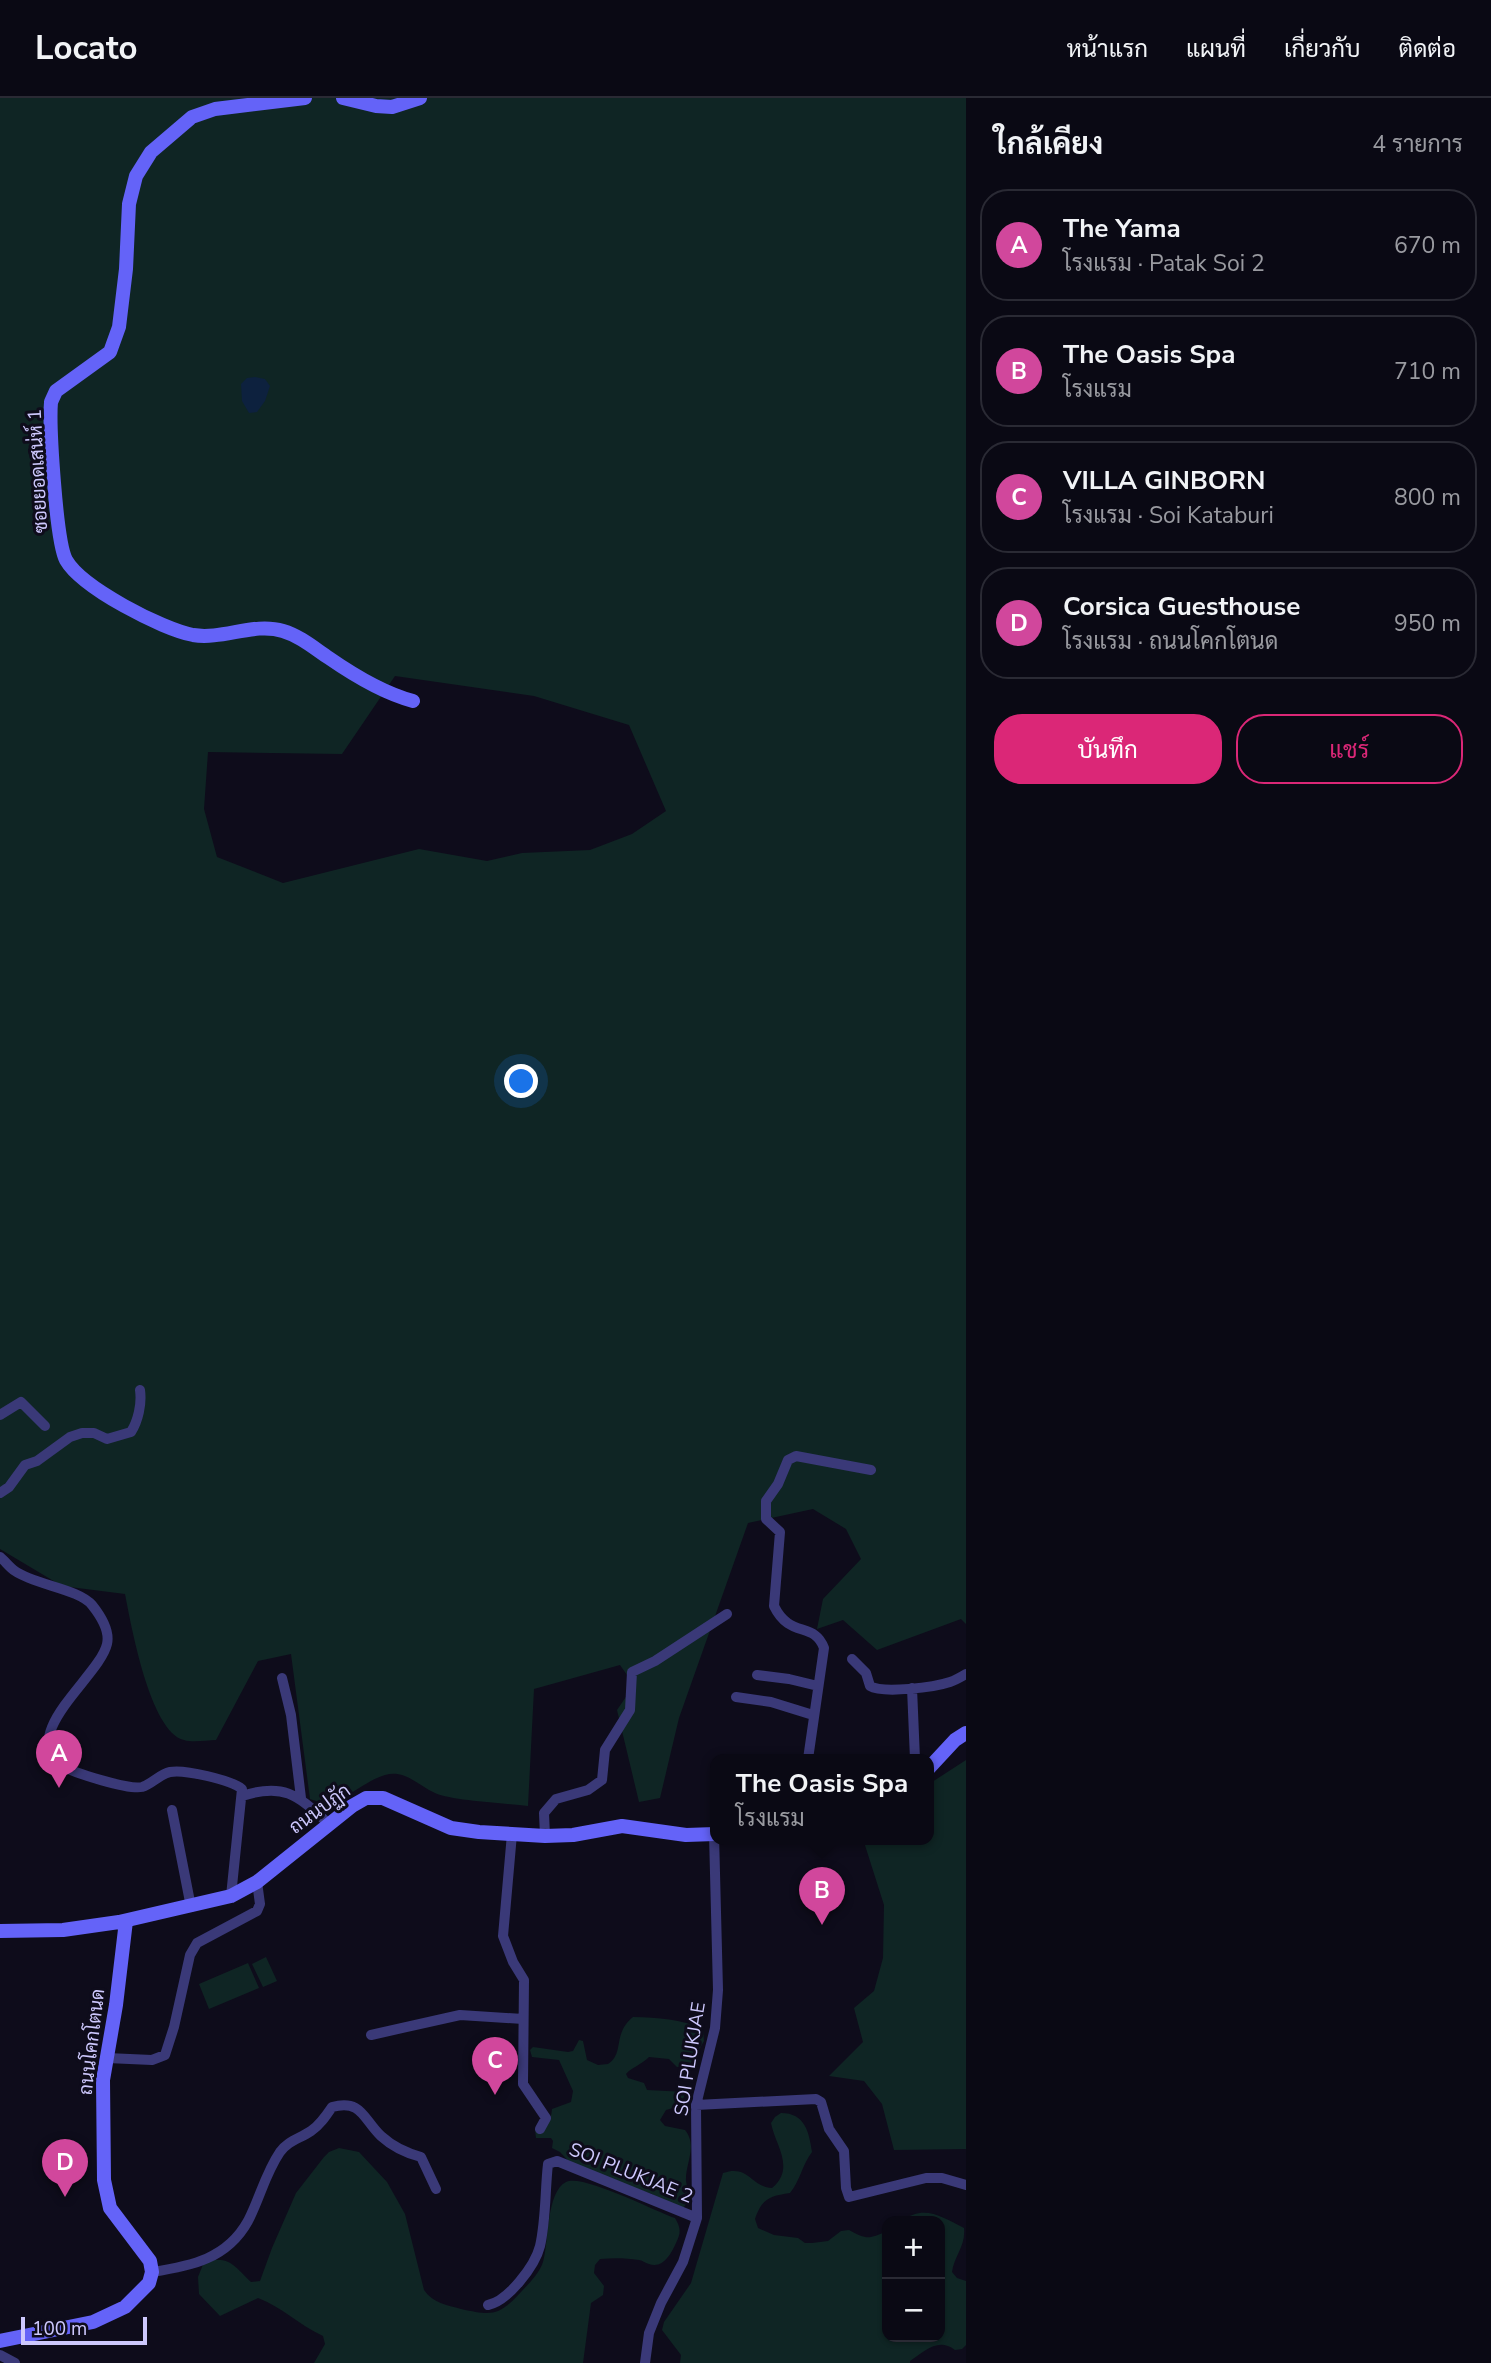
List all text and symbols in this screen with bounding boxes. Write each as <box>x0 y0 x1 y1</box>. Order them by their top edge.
text: Locato <box>35 26 137 71</box>
text: หน้าแรก <box>1067 33 1148 65</box>
text: แผนที่ <box>1186 33 1246 65</box>
text: เกี่ยวกับ <box>1284 33 1361 65</box>
text: ติดต่อ <box>1399 33 1456 65</box>
text: ใกล้เคียง <box>994 124 1103 165</box>
text: 4 รายการ <box>1372 129 1463 160</box>
text: The Yama <box>1063 211 1181 246</box>
text: A <box>1010 230 1028 261</box>
text: 670 m <box>1394 230 1461 261</box>
text: โรงแรม · Patak Soi 2 <box>1063 248 1265 279</box>
text: The Oasis Spa <box>1063 337 1235 372</box>
text: B <box>1011 356 1027 387</box>
text: 710 m <box>1394 356 1461 387</box>
text: โรงแรม <box>1063 374 1132 405</box>
street label: ซอยยอดเสน่ห์ 1 <box>22 408 54 534</box>
text: VILLA GINBORN <box>1063 463 1266 498</box>
text: C <box>1011 482 1027 513</box>
text: 800 m <box>1394 482 1461 513</box>
text: โรงแรม · Soi Kataburi <box>1063 500 1274 531</box>
text: Corsica Guesthouse <box>1063 589 1300 624</box>
text: D <box>1010 608 1028 639</box>
text: 950 m <box>1394 608 1461 639</box>
text: โรงแรม · ถนนโคกโตนด <box>1063 626 1278 657</box>
button: บันทึก <box>994 714 1222 784</box>
button: แชร์ <box>1236 714 1463 784</box>
your location <box>504 1064 538 1098</box>
pin: A <box>36 1730 82 1788</box>
popup <box>710 1754 934 1845</box>
text: The Oasis Spa <box>736 1766 908 1801</box>
street label: ถนนปฏัก <box>284 1778 356 1840</box>
text: โรงแรม <box>736 1803 805 1834</box>
pin: B <box>799 1867 845 1925</box>
street label: ถนนโคกโตนด <box>73 1987 111 2097</box>
street label: SOI PLUKJAE <box>668 2000 712 2118</box>
pin: C <box>472 2037 518 2095</box>
street label: SOI PLUKJAE 2 <box>565 2136 697 2210</box>
pin: D <box>42 2139 88 2197</box>
map controls <box>882 2216 945 2342</box>
button: + <box>882 2216 945 2279</box>
button: − <box>882 2279 945 2342</box>
scale bar <box>21 2314 147 2346</box>
text: 100 m <box>32 2316 87 2342</box>

